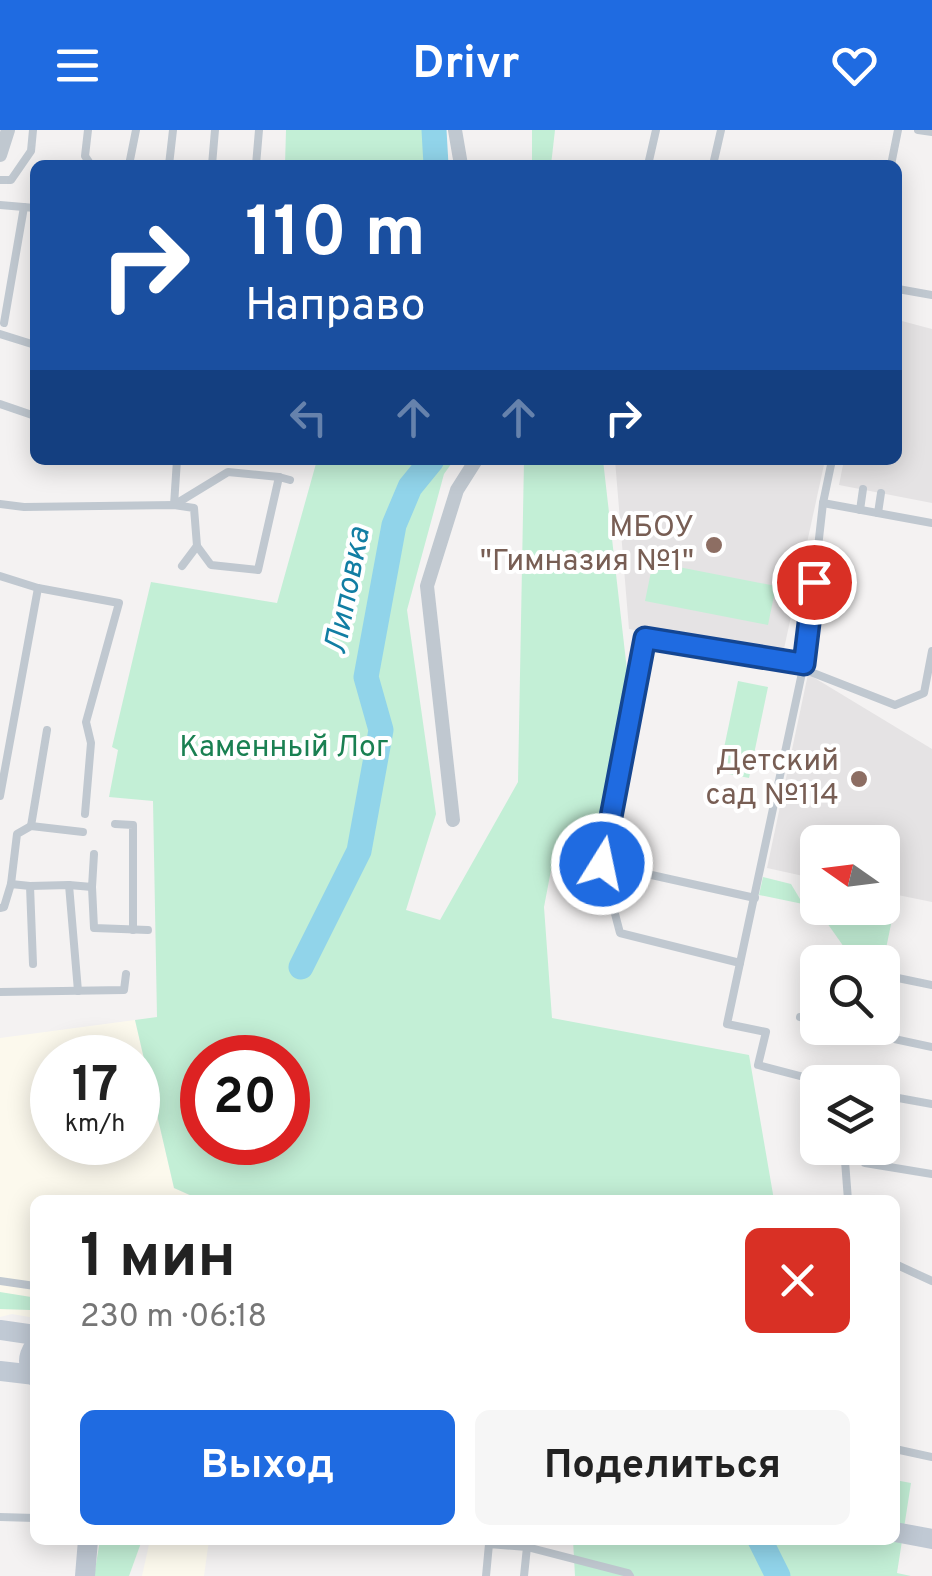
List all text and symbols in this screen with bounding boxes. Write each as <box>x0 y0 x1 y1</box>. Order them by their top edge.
text: Drivr <box>412 37 520 94</box>
icon: menu <box>50 38 105 93</box>
icon: heart <box>827 38 882 93</box>
text: 110 m <box>245 192 426 281</box>
icon: right <box>80 200 210 330</box>
text: Направо <box>245 279 426 336</box>
icon: left <box>281 390 336 445</box>
icon: ahead <box>386 390 441 445</box>
icon: ahead <box>491 390 546 445</box>
icon: right <box>596 390 651 445</box>
place label: МБОУ "Гимназия №1" <box>480 510 694 581</box>
water label: Липовка <box>317 524 381 658</box>
marker: МБОУ "Гимназия №1" <box>703 534 725 556</box>
pin <box>772 540 857 625</box>
icon: arrive <box>787 555 842 610</box>
park label: Каменный Лог <box>179 730 389 767</box>
place label: Детский сад №114 <box>705 744 839 815</box>
marker: Детский сад №114 <box>848 768 870 790</box>
position arrow <box>550 812 654 916</box>
north arrow <box>800 825 900 925</box>
map controls <box>800 825 900 1165</box>
button: search <box>800 945 900 1045</box>
speed limit sign: 20 <box>180 1035 310 1165</box>
text: 17 <box>72 1056 118 1119</box>
button: layers <box>800 1065 900 1165</box>
text: km/h <box>65 1109 125 1141</box>
text: 1 мин <box>80 1222 236 1298</box>
button: close <box>745 1228 850 1333</box>
text: 230 m · 06:18 <box>80 1298 267 1338</box>
button: Выход <box>80 1410 455 1525</box>
button: Поделиться <box>475 1410 850 1525</box>

